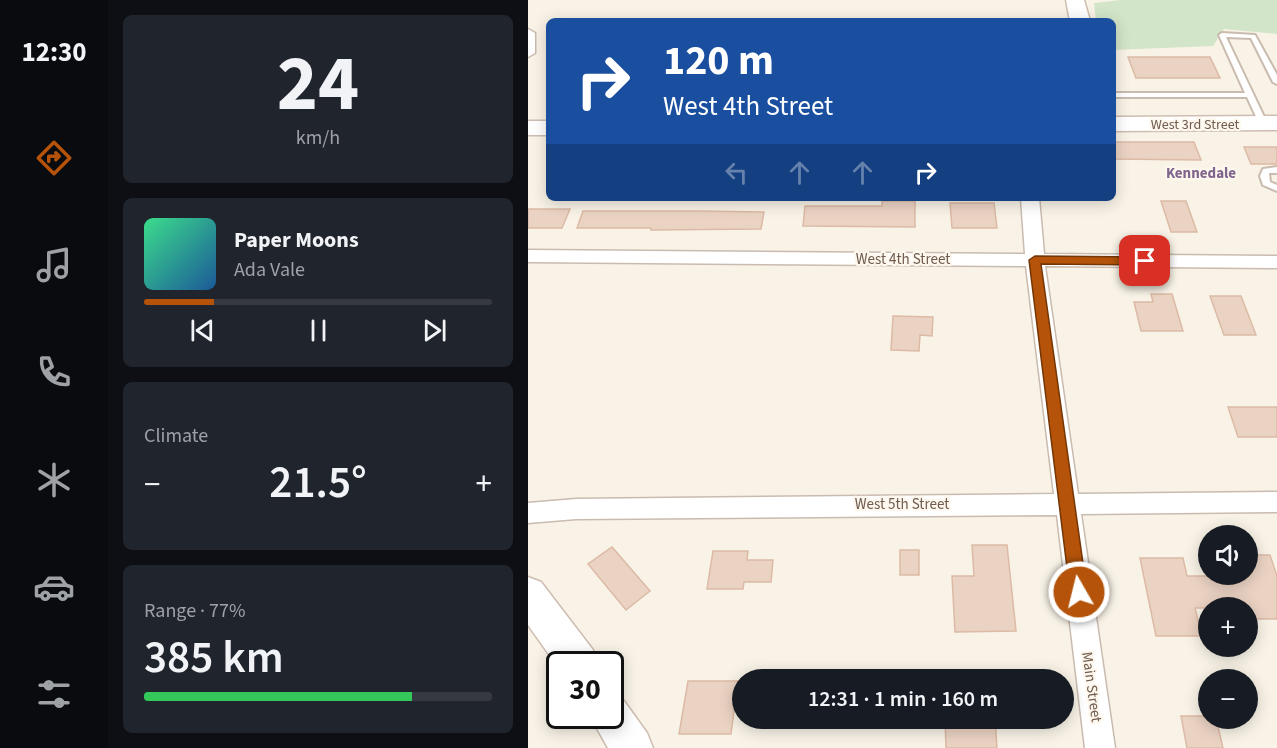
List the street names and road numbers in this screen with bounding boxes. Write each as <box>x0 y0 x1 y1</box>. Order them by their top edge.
street label: West 3rd Street <box>1151 115 1239 135</box>
street label: West 4th Street <box>856 249 950 270</box>
street label: West 5th Street <box>855 494 949 515</box>
street label: Main Street <box>1076 650 1107 724</box>

